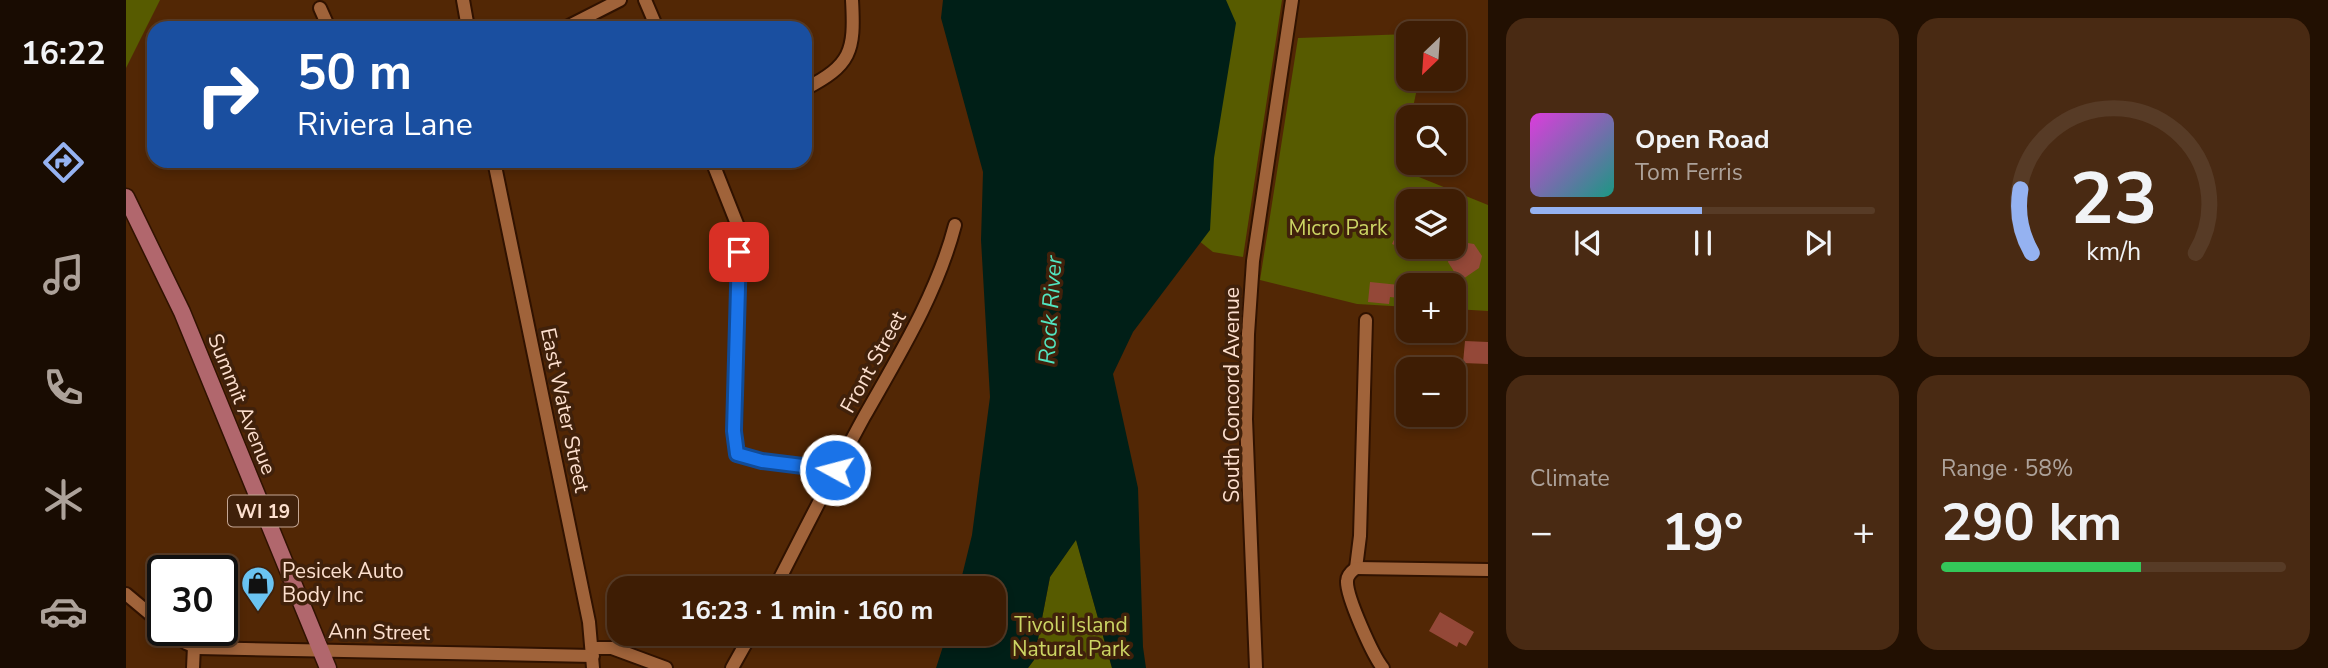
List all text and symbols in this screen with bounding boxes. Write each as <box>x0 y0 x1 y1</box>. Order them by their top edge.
north arrow <box>1396 21 1466 91</box>
map controls <box>1396 21 1466 427</box>
text: 16:22 <box>21 32 105 75</box>
text: 50 m <box>297 39 412 106</box>
icon: right <box>182 49 273 140</box>
text: Riviera Lane <box>297 103 473 146</box>
button: search <box>1396 105 1466 175</box>
text: Open Road <box>1635 122 1770 157</box>
icon: directions <box>39 138 88 187</box>
text: 23 <box>2070 150 2157 250</box>
text: Tom Ferris <box>1635 157 1743 188</box>
button: layers <box>1396 189 1466 259</box>
park label: Micro Park <box>1289 214 1388 242</box>
pin <box>709 222 769 282</box>
icon: previous <box>1569 224 1607 262</box>
icon: pause <box>1684 224 1722 262</box>
icon: next <box>1799 224 1837 262</box>
icon: arrive <box>720 233 758 271</box>
text: km/h <box>2086 235 2141 269</box>
icon: music <box>39 250 88 299</box>
water label: Rock River <box>1031 254 1070 365</box>
button: + <box>1396 273 1466 343</box>
street label: South Concord Avenue <box>1218 287 1246 503</box>
street label: Front Street <box>834 306 913 418</box>
street label: East Water Street <box>534 325 596 496</box>
street label: Summit Avenue <box>201 329 283 479</box>
button: − <box>1396 357 1466 427</box>
icon: phone <box>39 363 88 412</box>
position arrow <box>798 433 872 507</box>
text: Range · 58% <box>1941 453 2073 484</box>
text: Climate <box>1530 463 1610 494</box>
icon: climate <box>39 475 88 524</box>
text: 290 km <box>1941 487 2122 558</box>
road number: WI 19 <box>228 496 298 526</box>
text: 19° <box>1661 497 1744 568</box>
text: − <box>1530 507 1553 558</box>
text: + <box>1852 507 1875 558</box>
speed limit sign: 30 <box>147 555 238 646</box>
place label: Pesicek Auto Body Inc <box>282 557 404 609</box>
shop icon: Pesicek Auto Body Inc <box>239 564 277 613</box>
icon: car <box>39 587 88 636</box>
text: 16:23 · 1 min · 160 m <box>680 593 933 628</box>
park label: Tivoli Island Natural Park <box>1012 611 1130 663</box>
street label: Ann Street <box>328 617 431 647</box>

